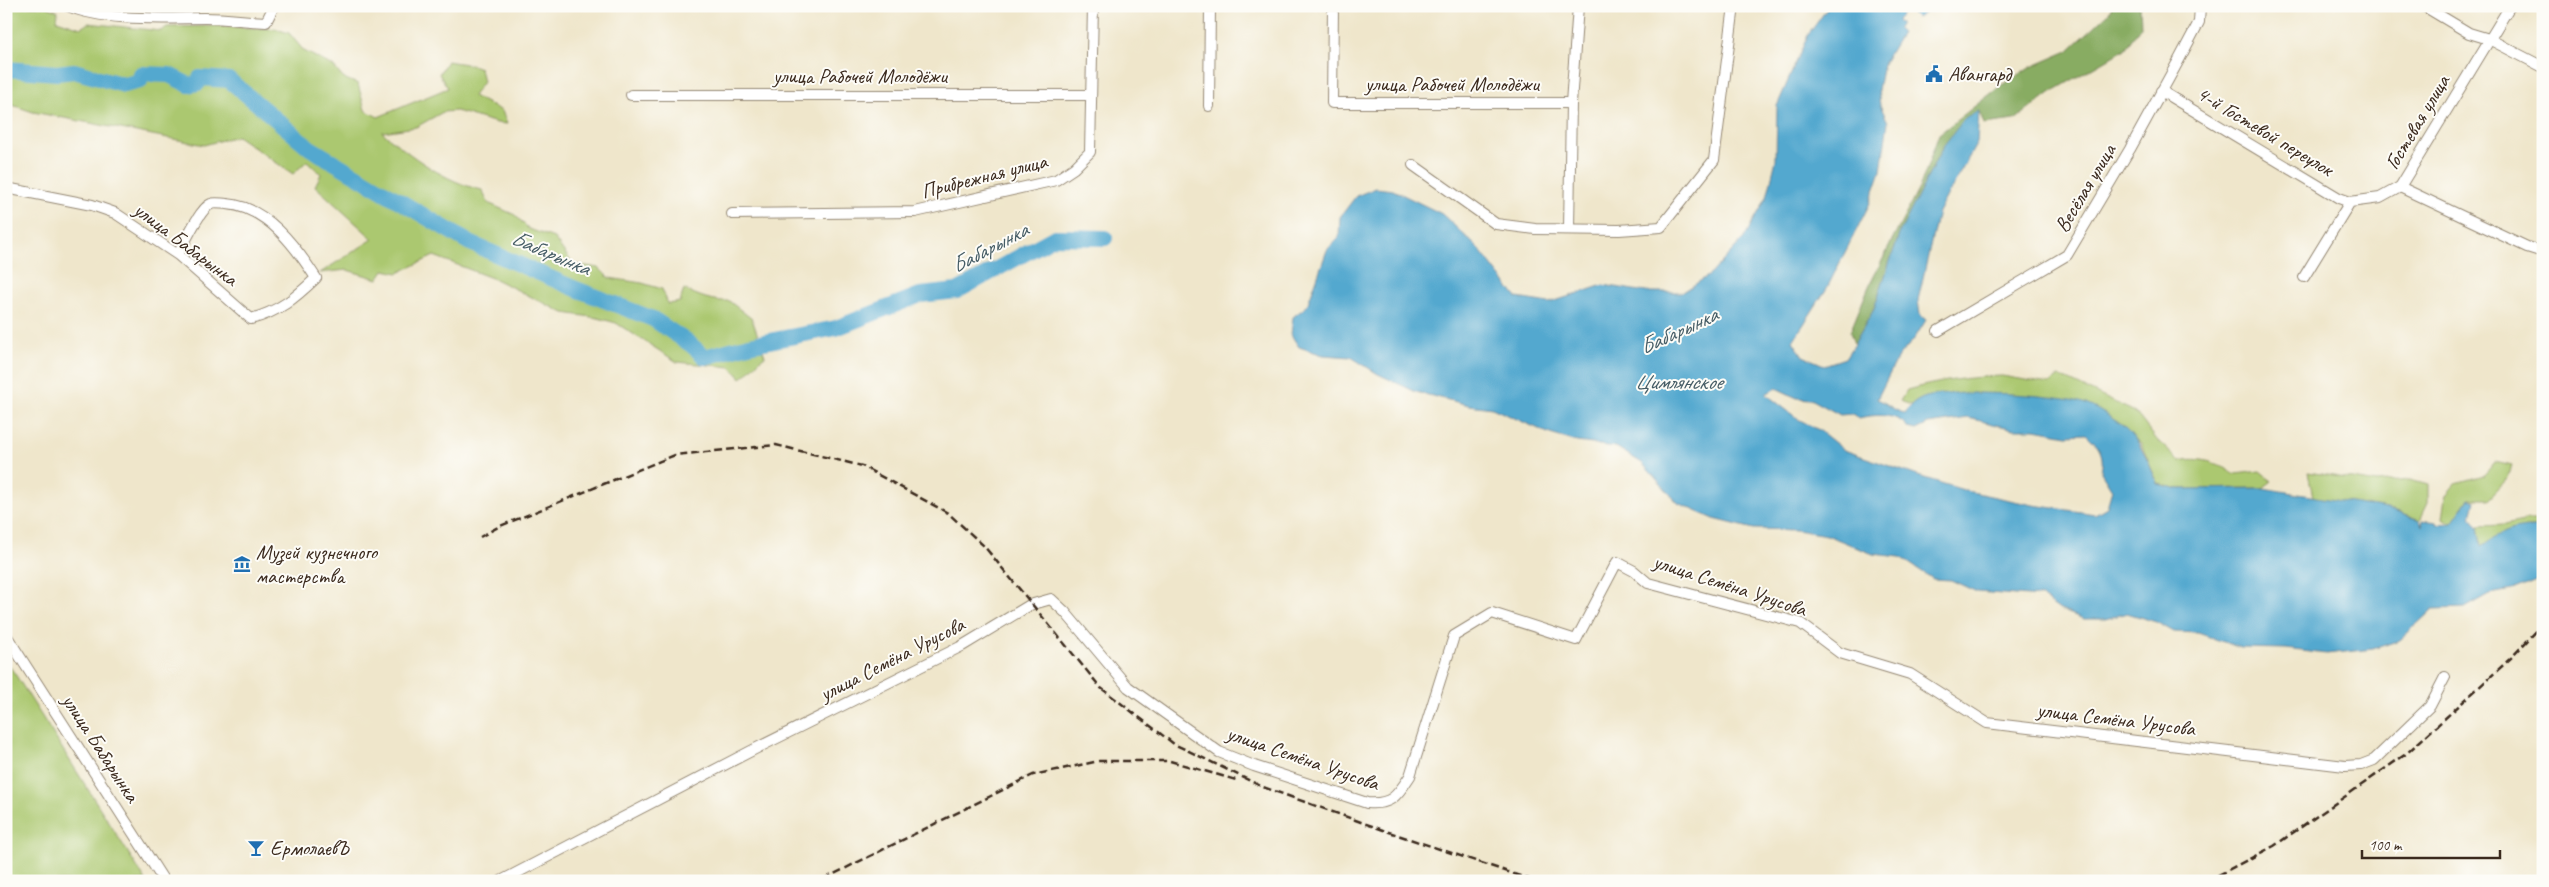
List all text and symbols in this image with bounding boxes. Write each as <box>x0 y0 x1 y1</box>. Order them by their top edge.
place label: Авангард <box>1948 61 2013 87</box>
street label: улица Рабочей Молодёжи <box>771 63 948 89</box>
public building icon: Авангард <box>1924 64 1944 84</box>
street label: Гостевая улица <box>2379 69 2456 174</box>
street label: улица Рабочей Молодёжи <box>1363 71 1540 97</box>
street label: 4-й Гостевой переулок <box>2192 80 2340 183</box>
street label: Весёлая улица <box>2049 138 2122 237</box>
street label: Прибрежная улица <box>918 147 1051 204</box>
street label: улица Бабарынка <box>127 195 245 293</box>
water label: Бабарынка <box>946 215 1035 280</box>
water label: Бабарынка <box>507 224 596 283</box>
water label: Бабарынка <box>1635 300 1724 361</box>
water label: Цимлянское <box>1634 368 1725 396</box>
place label: Музей кузнечного мастерства <box>256 539 379 589</box>
street label: улица Семёна Урусова <box>1648 547 1811 622</box>
museum icon: Музей кузнечного мастерства <box>232 554 252 574</box>
street label: улица Семёна Урусова <box>813 610 970 708</box>
street label: улица Бабарынка <box>55 687 147 808</box>
street label: улица Семёна Урусова <box>2033 696 2198 742</box>
street label: улица Семёна Урусова <box>1222 719 1384 797</box>
scale bar <box>2362 827 2499 859</box>
place label: ЕрмолаевЪ <box>270 835 350 861</box>
text: 100 m <box>2369 836 2403 855</box>
bar icon: ЕрмолаевЪ <box>246 838 266 858</box>

